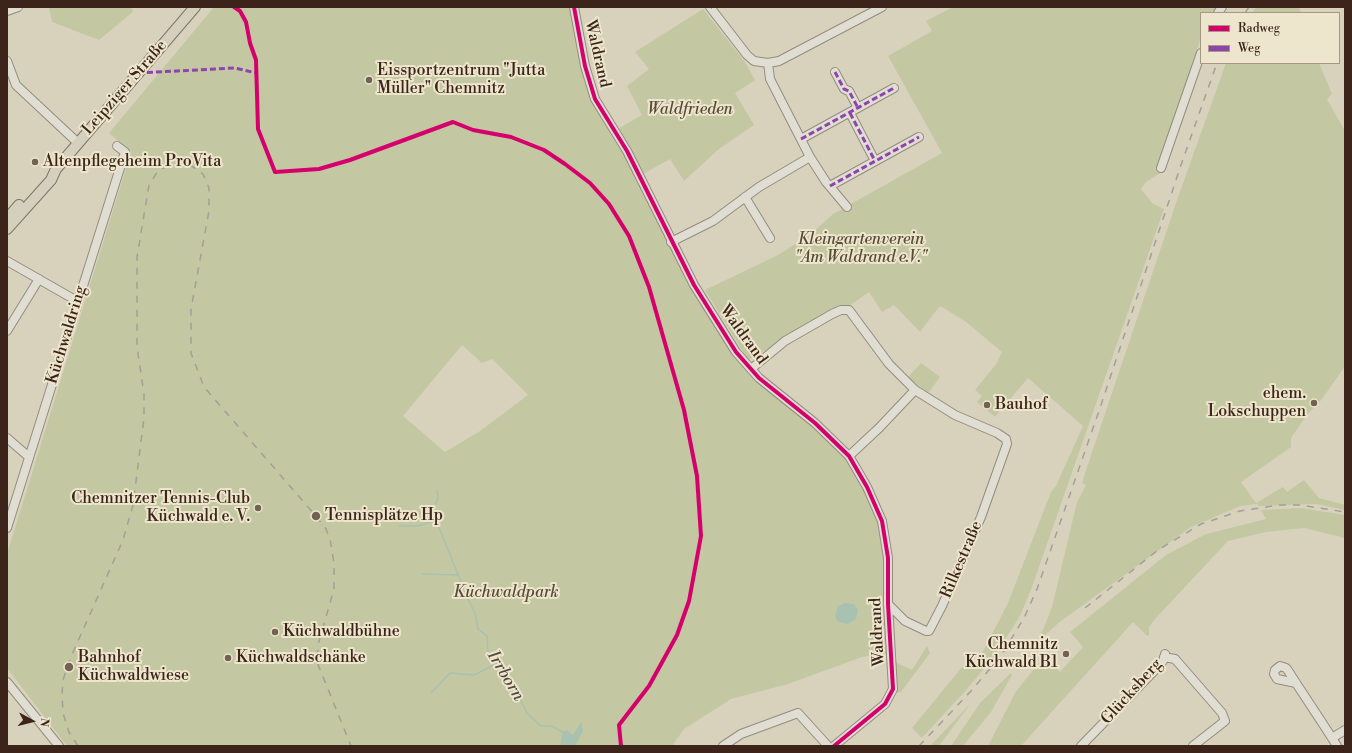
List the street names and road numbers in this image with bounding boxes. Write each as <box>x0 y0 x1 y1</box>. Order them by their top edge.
street label: Waldrand <box>580 18 614 90</box>
street label: Leipziger Straße <box>79 37 171 139</box>
street label: Küchwaldring <box>43 284 91 386</box>
street label: Waldrand <box>715 301 771 369</box>
street label: Rilkestraße <box>937 518 987 602</box>
street label: Waldrand <box>867 597 889 667</box>
street label: Glücksberg <box>1097 655 1167 729</box>

